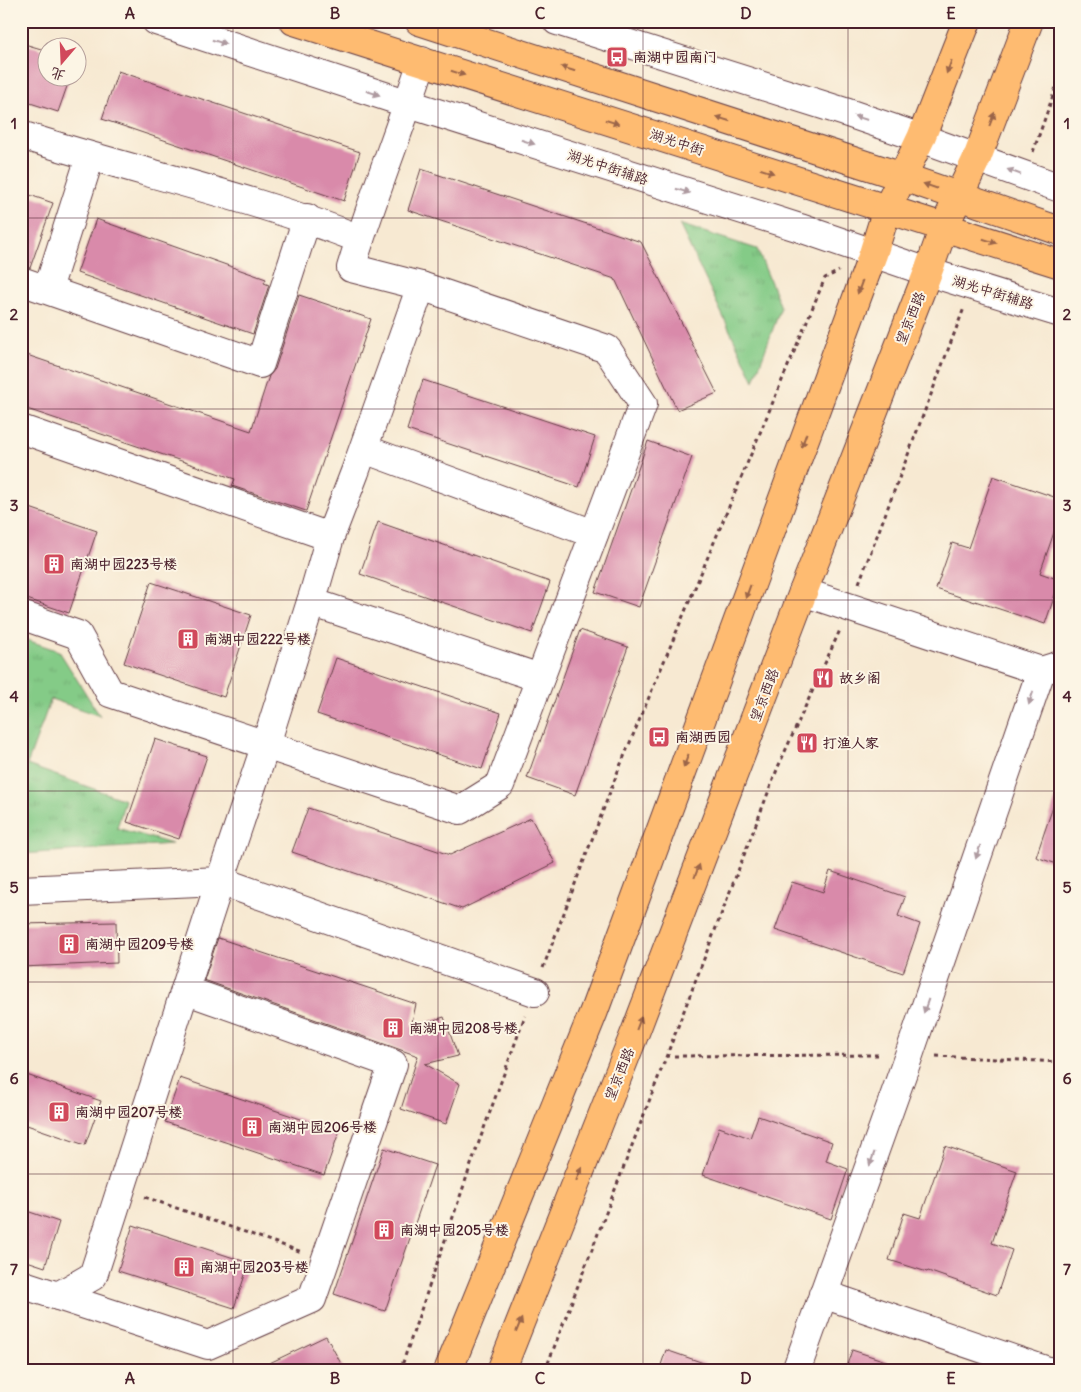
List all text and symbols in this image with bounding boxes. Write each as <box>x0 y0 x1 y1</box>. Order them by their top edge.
text: A <box>125 3 135 23</box>
text: B <box>330 3 341 23</box>
text: C <box>535 3 546 23</box>
text: D <box>740 3 752 23</box>
text: E <box>946 3 956 23</box>
north arrow <box>38 38 88 88</box>
one-way arrow <box>211 39 226 46</box>
bus stop icon: 南湖中园南门 <box>605 45 629 69</box>
place label: 南湖中园南门 <box>633 48 717 66</box>
one-way arrow <box>945 59 953 74</box>
text: 北 <box>48 64 67 85</box>
one-way arrow <box>561 65 576 73</box>
one-way arrow <box>450 69 465 77</box>
one-way arrow <box>366 89 381 97</box>
one-way arrow <box>988 112 996 126</box>
text: 1 <box>11 113 17 133</box>
one-way arrow <box>853 113 868 121</box>
text: 1 <box>1064 113 1070 133</box>
one-way arrow <box>715 115 730 123</box>
one-way arrow <box>605 119 620 126</box>
street label: 湖光中街 <box>648 125 706 159</box>
one-way arrow <box>520 139 535 146</box>
street label: 湖光中街辅路 <box>565 145 651 189</box>
one-way arrow <box>760 168 775 175</box>
one-way arrow <box>1006 168 1021 175</box>
one-way arrow <box>923 182 938 189</box>
one-way arrow <box>675 188 690 195</box>
one-way arrow <box>983 237 998 245</box>
street label: 湖光中街辅路 <box>950 271 1036 313</box>
one-way arrow <box>856 280 863 295</box>
street label: 望京西路 <box>891 289 929 347</box>
text: 2 <box>10 304 19 324</box>
text: 2 <box>1063 304 1072 324</box>
one-way arrow <box>800 433 808 448</box>
text: 3 <box>9 495 19 515</box>
text: 3 <box>1062 495 1072 515</box>
building icon: 南湖中园223号楼 <box>42 552 66 576</box>
place label: 南湖中园223号楼 <box>70 555 177 573</box>
one-way arrow <box>744 585 751 600</box>
building icon: 南湖中园222号楼 <box>176 627 200 651</box>
place label: 南湖中园222号楼 <box>204 630 311 648</box>
street label: 望京西路 <box>746 666 782 724</box>
restaurant icon: 故乡阁 <box>811 666 835 690</box>
place label: 故乡阁 <box>839 669 881 687</box>
text: 4 <box>9 686 19 706</box>
text: 4 <box>1062 686 1072 706</box>
one-way arrow <box>1027 691 1035 706</box>
bus stop icon: 南湖西园 <box>647 725 671 749</box>
place label: 南湖西园 <box>675 728 731 746</box>
restaurant icon: 打渔人家 <box>795 731 819 755</box>
place label: 打渔人家 <box>823 734 879 752</box>
one-way arrow <box>682 754 689 769</box>
one-way arrow <box>974 845 982 860</box>
one-way arrow <box>694 864 701 879</box>
text: 5 <box>9 877 19 897</box>
text: 5 <box>1062 877 1072 897</box>
building icon: 南湖中园209号楼 <box>57 932 81 956</box>
place label: 南湖中园209号楼 <box>85 935 194 953</box>
one-way arrow <box>921 998 929 1013</box>
one-way arrow <box>635 1015 643 1030</box>
building icon: 南湖中园208号楼 <box>381 1016 405 1040</box>
place label: 南湖中园208号楼 <box>409 1019 518 1037</box>
street label: 望京西路 <box>600 1045 638 1103</box>
text: 6 <box>9 1068 19 1088</box>
text: 6 <box>1062 1068 1072 1088</box>
building icon: 南湖中园207号楼 <box>47 1100 71 1124</box>
place label: 南湖中园207号楼 <box>75 1103 183 1121</box>
building icon: 南湖中园206号楼 <box>240 1115 264 1139</box>
place label: 南湖中园206号楼 <box>268 1118 377 1136</box>
one-way arrow <box>868 1152 876 1167</box>
one-way arrow <box>576 1167 584 1182</box>
building icon: 南湖中园205号楼 <box>372 1218 396 1242</box>
place label: 南湖中园205号楼 <box>400 1221 509 1239</box>
building icon: 南湖中园203号楼 <box>172 1255 196 1279</box>
place label: 南湖中园203号楼 <box>200 1258 309 1276</box>
text: 7 <box>10 1259 18 1279</box>
text: 7 <box>1063 1259 1071 1279</box>
one-way arrow <box>516 1318 524 1333</box>
text: A <box>125 1368 135 1388</box>
text: B <box>330 1368 341 1388</box>
text: C <box>535 1368 546 1388</box>
text: D <box>740 1368 752 1388</box>
text: E <box>946 1368 956 1388</box>

